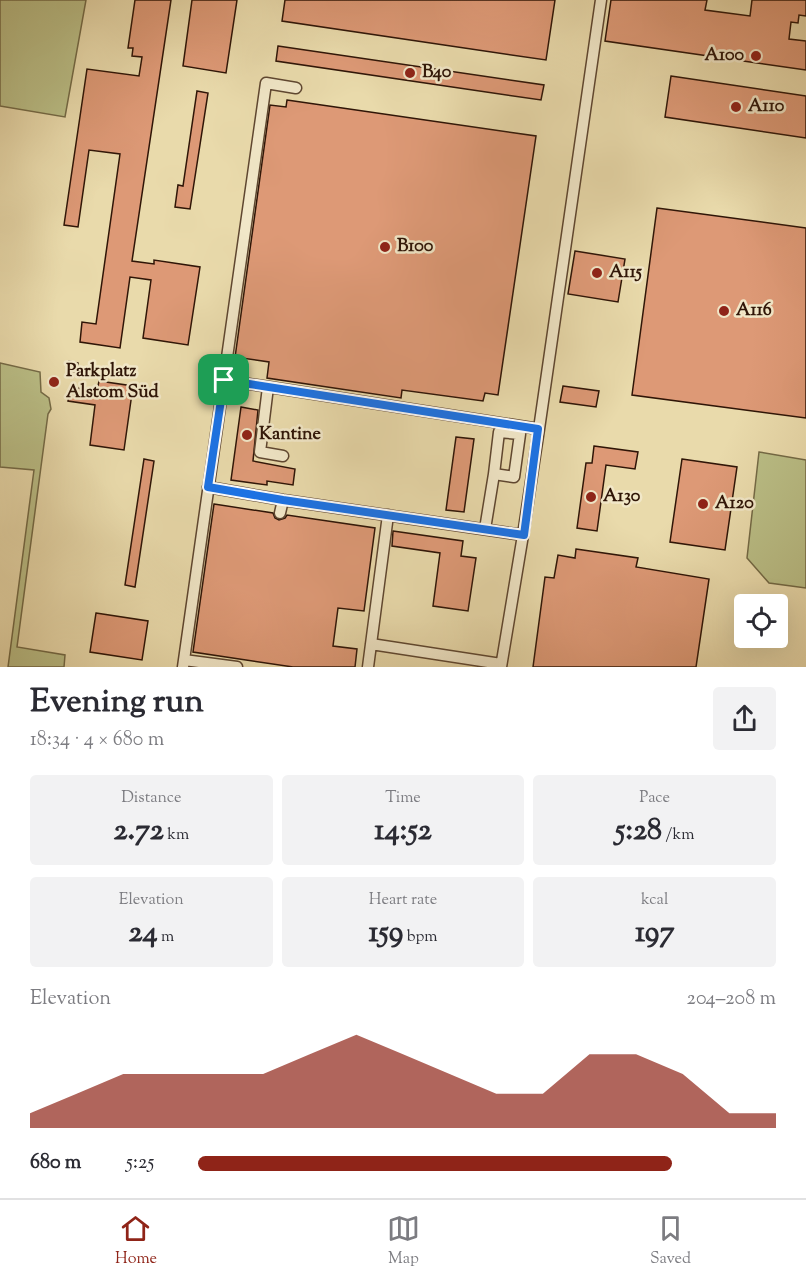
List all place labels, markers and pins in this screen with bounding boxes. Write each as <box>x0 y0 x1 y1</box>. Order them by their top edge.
place label: A100 <box>704 43 744 69</box>
marker: A100 <box>749 49 763 63</box>
place label: B40 <box>422 60 452 86</box>
marker: B40 <box>403 66 417 80</box>
place label: A110 <box>748 94 785 120</box>
marker: A110 <box>729 100 743 114</box>
place label: B100 <box>397 234 434 260</box>
marker: B100 <box>378 240 392 254</box>
place label: A115 <box>609 260 643 286</box>
marker: A115 <box>590 266 604 280</box>
place label: A116 <box>736 298 772 324</box>
marker: A116 <box>717 304 731 318</box>
pin <box>198 354 249 405</box>
place label: Parkplatz Alstom Süd <box>66 359 160 406</box>
marker: Parkplatz Alstom Süd <box>47 375 61 389</box>
place label: Kantine <box>259 422 322 448</box>
marker: Kantine <box>240 428 254 442</box>
place label: A130 <box>603 484 641 510</box>
marker: A130 <box>584 490 598 504</box>
place label: A120 <box>715 491 754 517</box>
marker: A120 <box>696 497 710 511</box>

